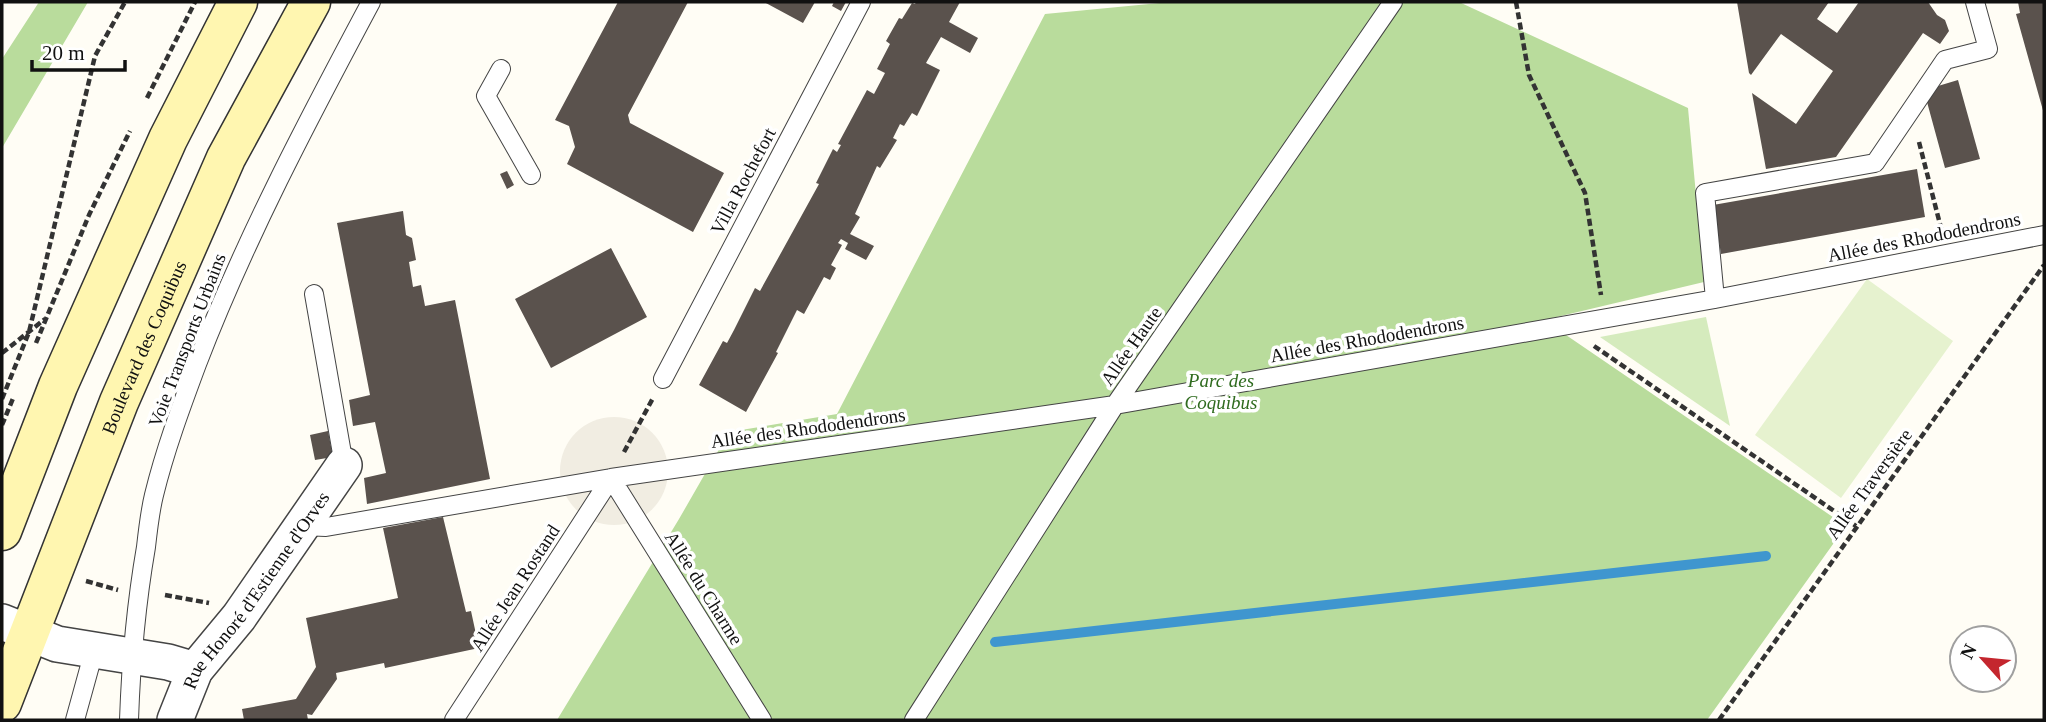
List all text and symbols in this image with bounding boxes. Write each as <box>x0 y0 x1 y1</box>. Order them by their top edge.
scale bar <box>32 28 124 72</box>
text: 20 m <box>42 41 85 65</box>
street label: Villa Rochefort <box>706 124 780 238</box>
street label: Allée des Rhododendrons <box>1826 208 2022 266</box>
street label: Voie Transports Urbains <box>144 250 230 430</box>
street label: Boulevard des Coquibus <box>97 257 190 437</box>
street label: Allée Haute <box>1096 303 1166 389</box>
street label: Allée des Rhododendrons <box>1269 312 1465 366</box>
park label: Parc des Coquibus <box>1185 370 1257 413</box>
street label: Allée des Rhododendrons <box>709 404 907 452</box>
street label: Allée Traversière <box>1822 425 1916 543</box>
street label: Rue Honoré d'Estienne d'Orves <box>178 487 333 692</box>
street label: Allée Jean Rostand <box>466 520 564 655</box>
street label: Allée du Charme <box>661 527 747 649</box>
north arrow <box>1948 624 2018 694</box>
text: N <box>1956 640 1981 662</box>

